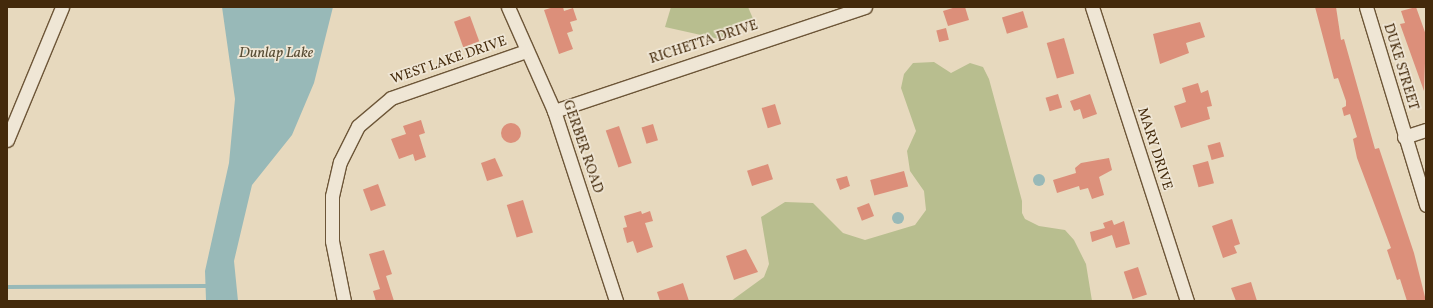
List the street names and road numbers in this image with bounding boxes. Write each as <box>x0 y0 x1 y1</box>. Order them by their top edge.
street label: RICHETTA DRIVE <box>648 18 760 68</box>
street label: DUKE STREET <box>1379 22 1421 112</box>
street label: WEST LAKE DRIVE <box>389 33 509 89</box>
street label: GERBER ROAD <box>558 98 606 196</box>
street label: MARY DRIVE <box>1133 105 1175 193</box>

